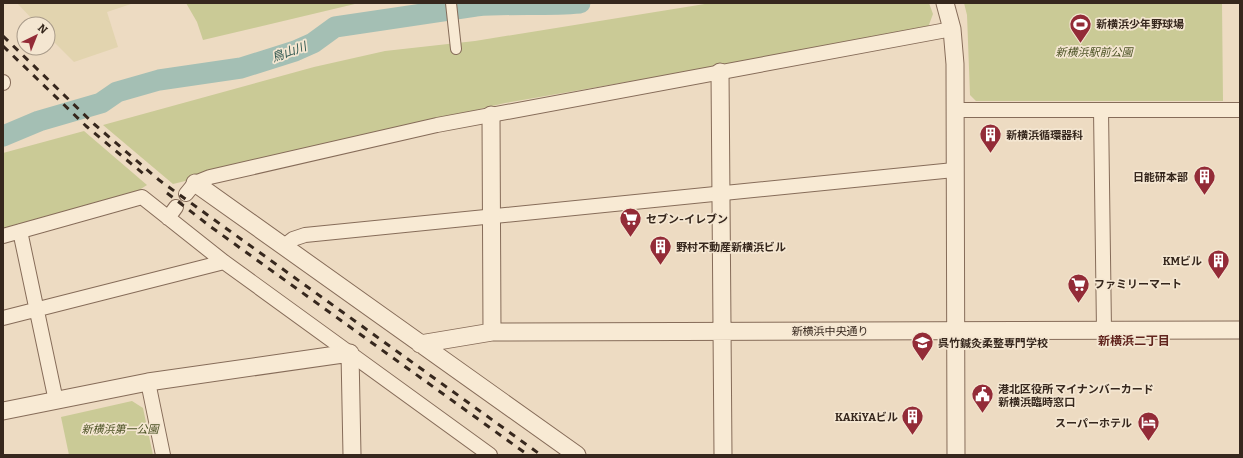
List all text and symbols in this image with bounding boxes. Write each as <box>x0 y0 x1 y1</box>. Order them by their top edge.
sports icon: 新横浜少年野球場 <box>1067 11 1093 44</box>
north arrow <box>16 16 56 56</box>
place label: 新横浜少年野球場 <box>1096 18 1184 31</box>
text: N <box>35 21 50 37</box>
water label: 鳥山川 <box>270 39 310 65</box>
park label: 新横浜駅前公園 <box>1056 46 1134 59</box>
building icon: 新横浜循環器科 <box>978 122 1004 155</box>
place label: 新横浜循環器科 <box>1006 129 1083 142</box>
building icon: 日能研本部 <box>1191 164 1217 197</box>
place label: 日能研本部 <box>1133 171 1188 184</box>
supermarket icon: セブン-イレブン <box>618 206 644 239</box>
place label: セブン-イレブン <box>646 213 728 226</box>
building icon: 野村不動産新横浜ビル <box>648 234 674 267</box>
place label: 野村不動産新横浜ビル <box>676 241 786 254</box>
building icon: KMビル <box>1205 248 1231 281</box>
place label: KMビル <box>1163 255 1202 268</box>
supermarket icon: ファミリーマート <box>1065 271 1091 304</box>
place label: ファミリーマート <box>1094 278 1182 291</box>
street label: 新横浜中央通り <box>792 325 869 338</box>
school or university icon: 呉竹鍼灸柔整専門学校 <box>909 330 935 363</box>
district label: 新横浜二丁目 <box>1098 334 1170 348</box>
place label: 呉竹鍼灸柔整専門学校 <box>938 337 1048 350</box>
public building icon: 港北区役所 マイナンバーカード 新横浜臨時窓口 <box>969 382 995 415</box>
place label: 港北区役所 マイナンバーカード 新横浜臨時窓口 <box>998 383 1154 409</box>
building icon: KAKiYAビル <box>900 404 926 437</box>
hotel icon: スーパーホテル <box>1135 410 1161 443</box>
place label: KAKiYAビル <box>835 411 898 424</box>
place label: スーパーホテル <box>1055 417 1132 430</box>
park label: 新横浜第一公園 <box>82 423 160 436</box>

